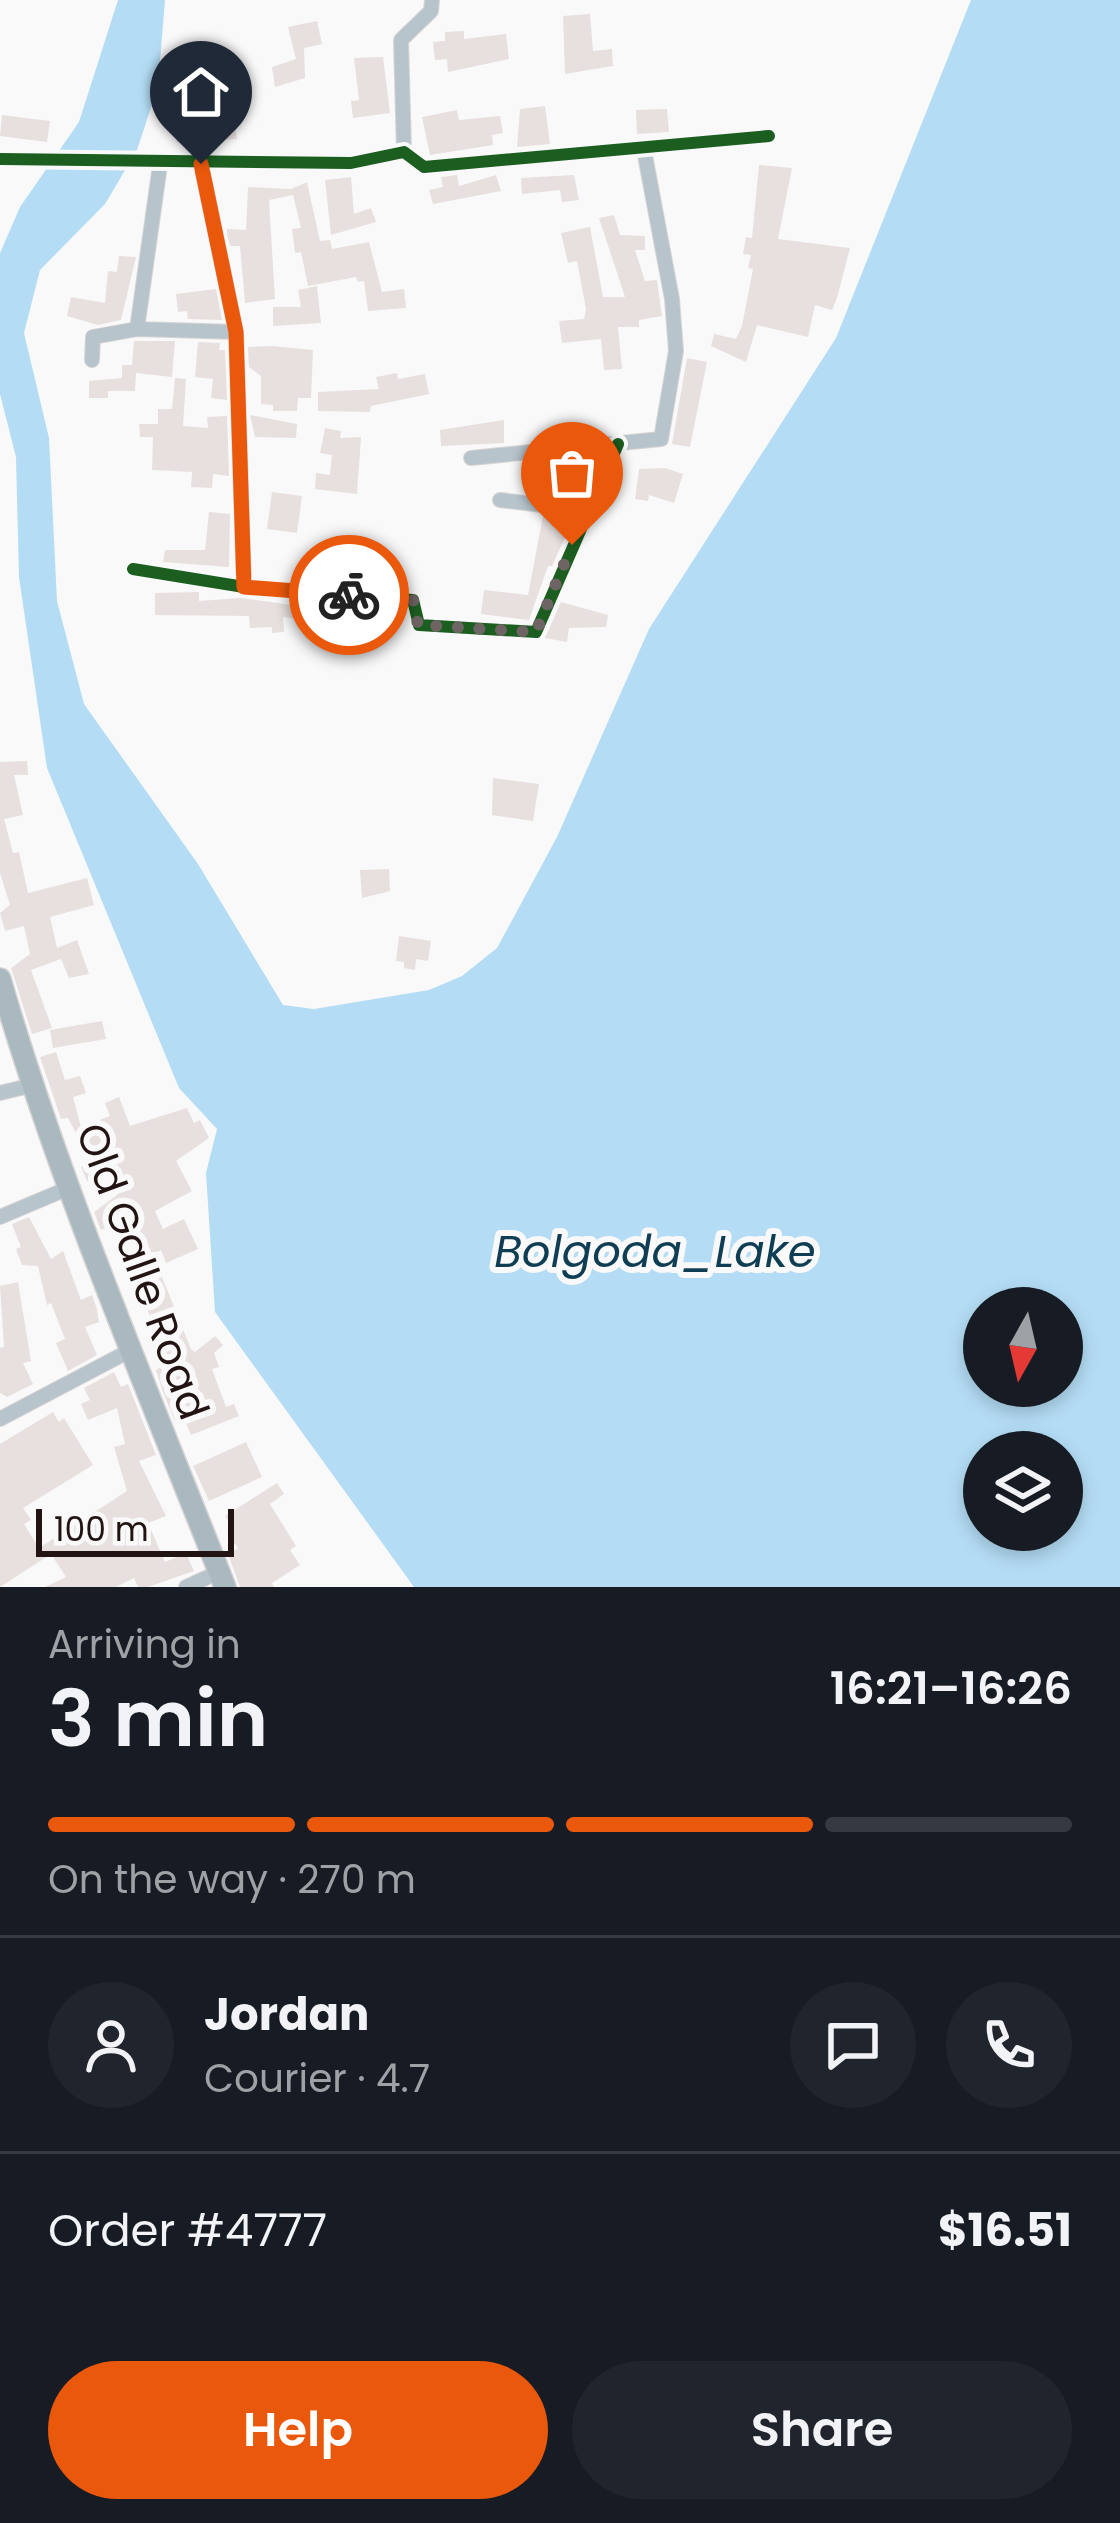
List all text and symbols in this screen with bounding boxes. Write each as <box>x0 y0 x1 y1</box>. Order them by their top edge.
pin <box>150 41 252 164</box>
icon: home <box>168 59 234 125</box>
pin <box>521 422 623 545</box>
icon: bag <box>539 440 605 506</box>
courier <box>289 535 409 655</box>
icon: bike <box>316 562 382 628</box>
street label: Old Galle Road <box>62 1115 223 1427</box>
water label: Bolgoda_Lake <box>494 1220 816 1283</box>
north arrow <box>963 1287 1083 1407</box>
map controls <box>963 1287 1083 1551</box>
button: layers <box>963 1431 1083 1551</box>
scale bar <box>36 1503 234 1556</box>
text: 100 m <box>54 1506 149 1553</box>
text: Arriving in <box>48 1617 241 1672</box>
text: 16:21–16:26 <box>830 1657 1072 1720</box>
text: 3 min <box>48 1664 268 1773</box>
text: On the way · 270 m <box>48 1852 416 1907</box>
button: person <box>48 1982 174 2108</box>
button: chat <box>790 1982 916 2108</box>
button: phone <box>946 1982 1072 2108</box>
text: Jordan <box>204 1983 369 2046</box>
text: Courier · 4.7 <box>204 2051 430 2106</box>
text: Order #4777 <box>48 2199 327 2262</box>
text: $16.51 <box>938 2199 1072 2262</box>
button: Help <box>48 2361 548 2499</box>
button: Share <box>572 2361 1072 2499</box>

